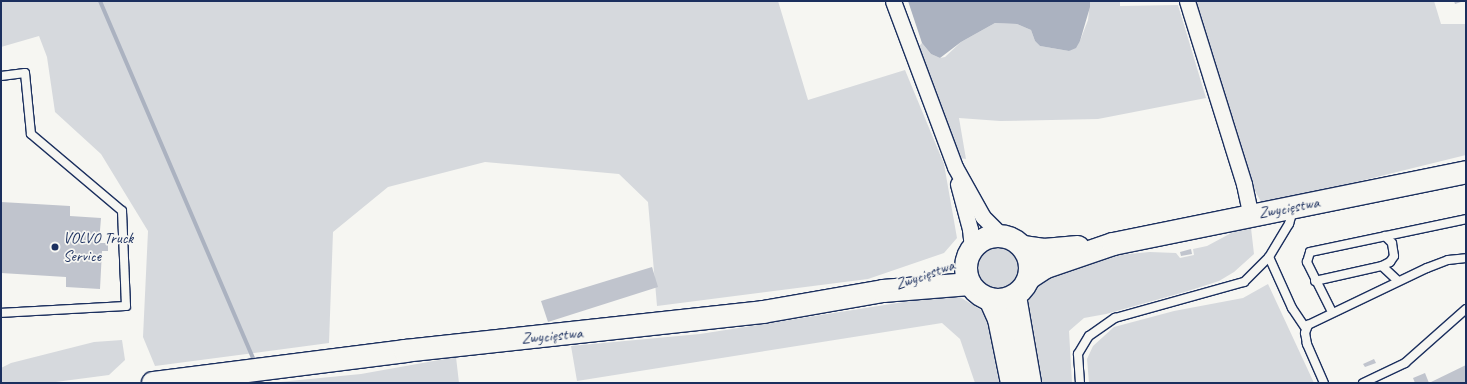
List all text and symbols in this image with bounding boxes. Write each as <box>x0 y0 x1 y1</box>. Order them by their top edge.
street label: Zwycięstwa <box>1257 193 1321 223</box>
place label: VOLVO Truck Service <box>63 228 133 266</box>
marker: VOLVO Truck Service <box>50 242 60 252</box>
street label: Zwycięstwa <box>893 255 957 295</box>
street label: Zwycięstwa <box>520 323 584 349</box>

